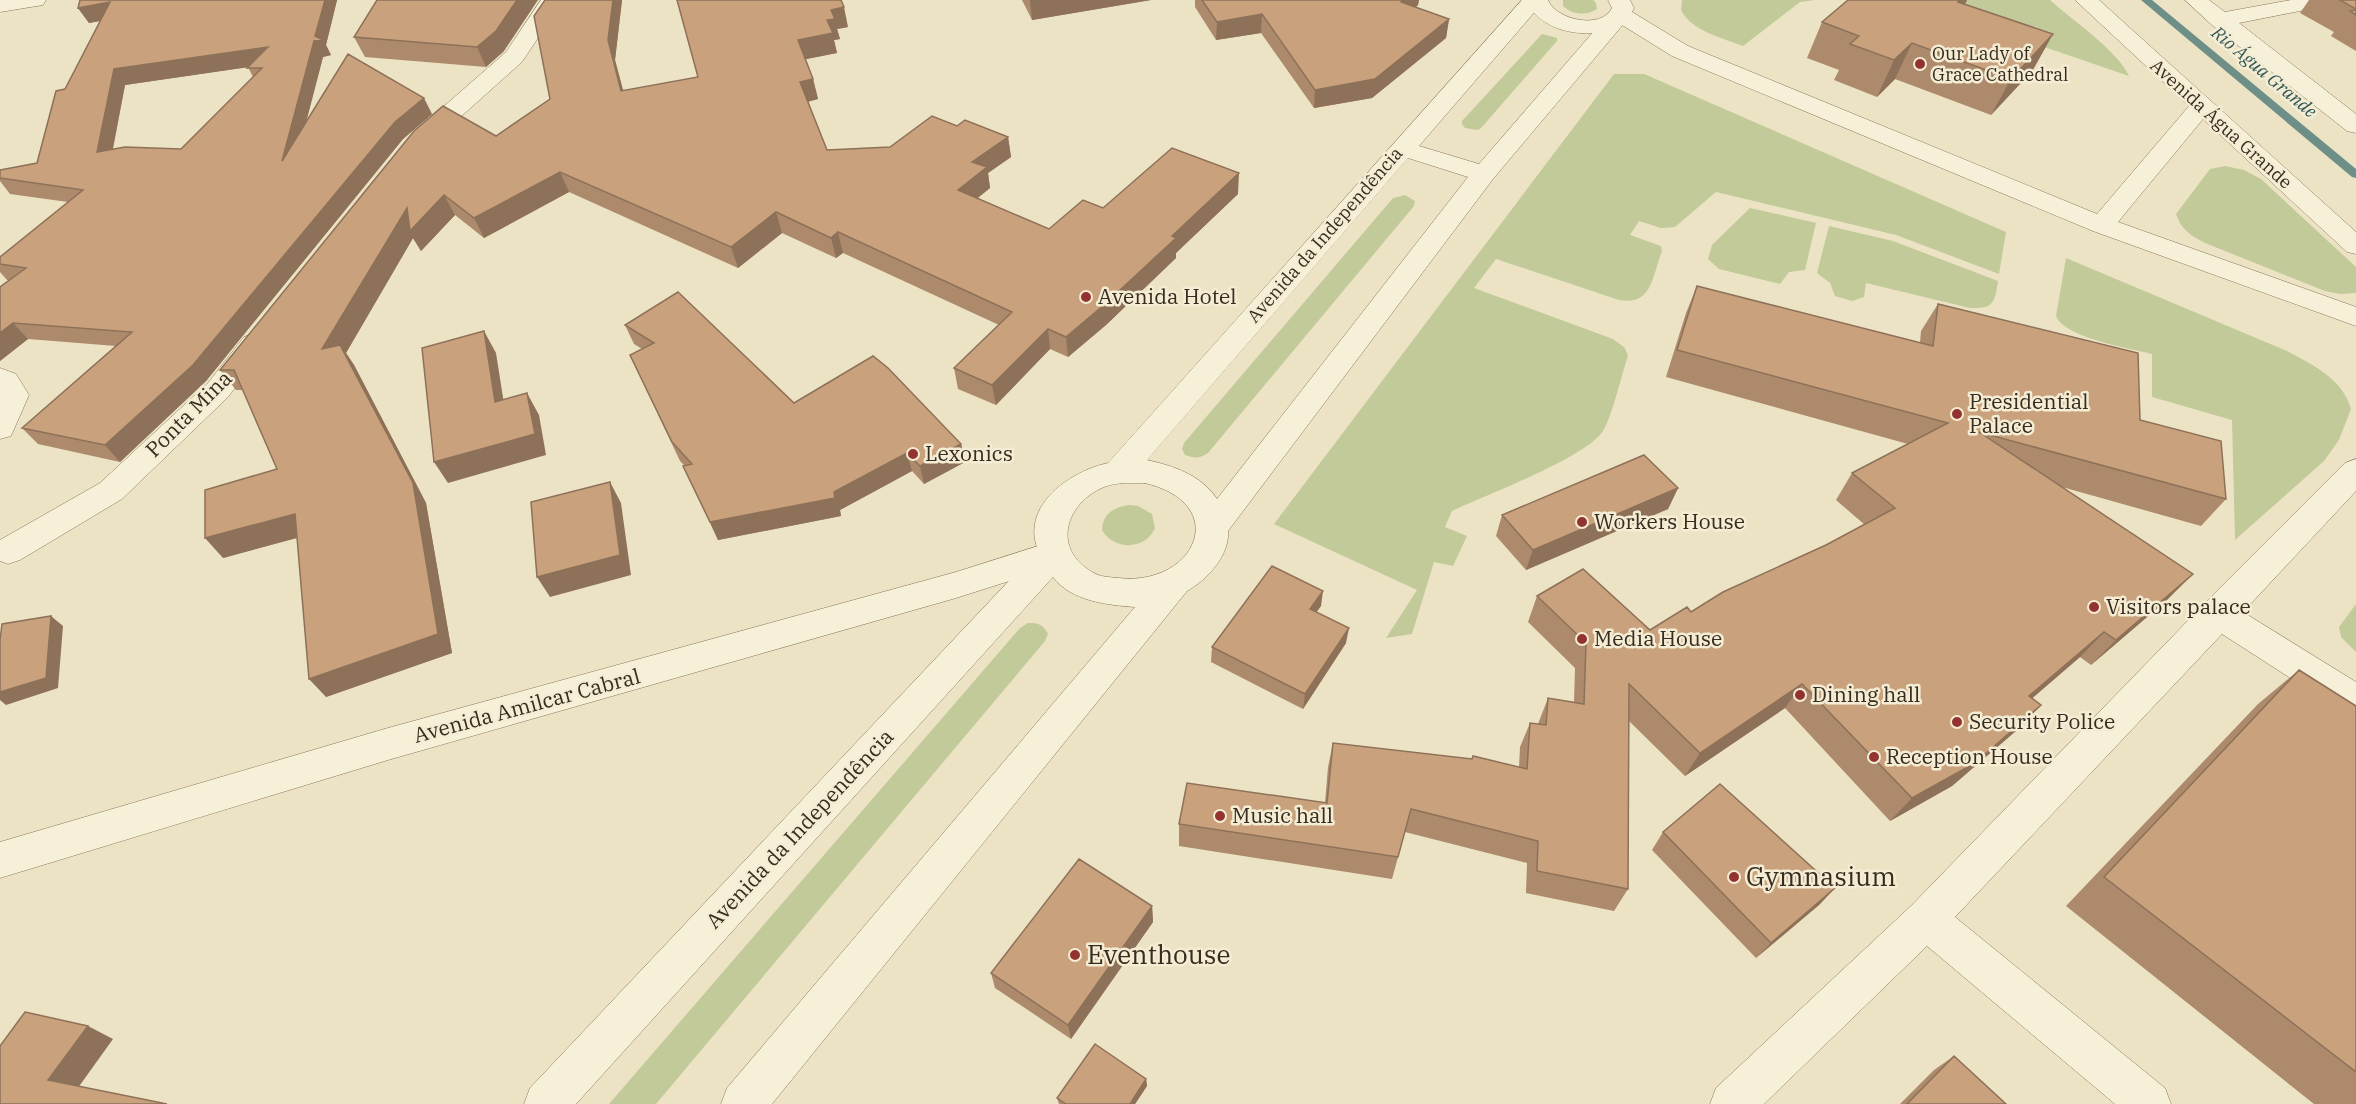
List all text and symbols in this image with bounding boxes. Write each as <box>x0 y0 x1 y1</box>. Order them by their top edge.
water label: Rio Água Grande <box>2206 20 2322 122</box>
place label: Our Lady of Grace Cathedral <box>1932 42 2068 86</box>
street label: Avenida Água Grande <box>2146 54 2297 193</box>
marker: Our Lady of Grace Cathedral <box>1913 57 1927 71</box>
street label: Avenida da Independência <box>1242 142 1407 327</box>
place label: Avenida Hotel <box>1098 282 1237 310</box>
marker: Avenida Hotel <box>1079 290 1093 304</box>
street label: Ponta Mina <box>139 364 238 463</box>
place label: Presidential Palace <box>1969 387 2089 439</box>
marker: Presidential Palace <box>1950 407 1964 421</box>
place label: Lexonics <box>925 439 1013 467</box>
marker: Lexonics <box>906 447 920 461</box>
place label: Workers House <box>1594 507 1745 535</box>
marker: Workers House <box>1575 515 1589 529</box>
place label: Visitors palace <box>2106 592 2251 620</box>
marker: Visitors palace <box>2087 600 2101 614</box>
place label: Media House <box>1594 624 1722 652</box>
marker: Media House <box>1575 632 1589 646</box>
street label: Avenida Amilcar Cabral <box>410 661 643 749</box>
place label: Dining hall <box>1812 680 1920 708</box>
marker: Dining hall <box>1793 688 1807 702</box>
place label: Security Police <box>1969 707 2115 735</box>
marker: Security Police <box>1950 715 1964 729</box>
street label: Avenida da Independência <box>699 723 899 934</box>
place label: Reception House <box>1886 742 2053 770</box>
marker: Reception House <box>1867 750 1881 764</box>
place label: Music hall <box>1232 801 1333 829</box>
marker: Music hall <box>1213 809 1227 823</box>
place label: Gymnasium <box>1746 859 1896 893</box>
marker: Gymnasium <box>1727 870 1741 884</box>
place label: Eventhouse <box>1087 937 1231 971</box>
marker: Eventhouse <box>1068 948 1082 962</box>

